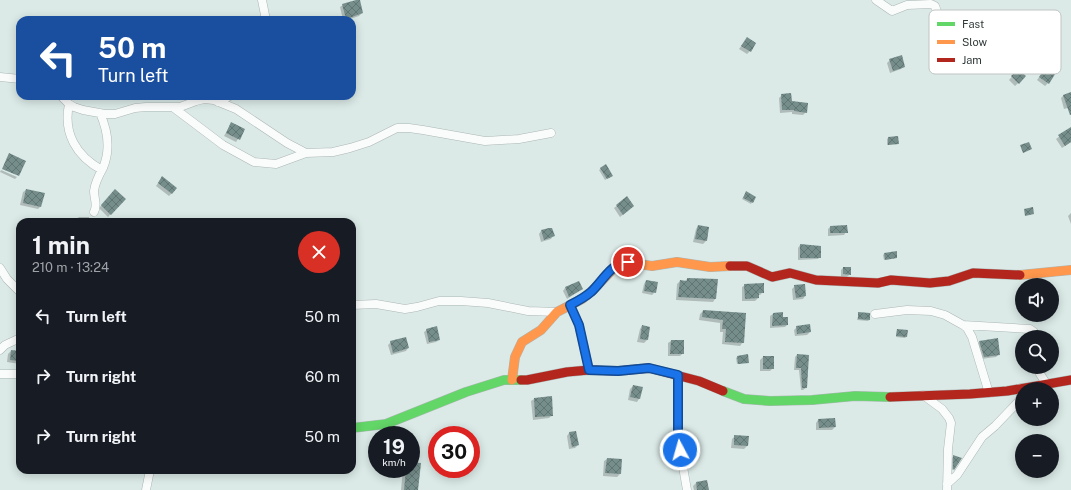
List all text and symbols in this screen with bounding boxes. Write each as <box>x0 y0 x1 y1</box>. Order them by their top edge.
legend <box>929 10 1061 74</box>
text: Fast <box>962 18 984 30</box>
text: 50 m <box>98 31 166 64</box>
icon: left <box>32 32 84 84</box>
text: Slow <box>962 36 988 48</box>
text: Jam <box>962 54 982 66</box>
text: Turn left <box>98 65 168 86</box>
text: 1 min <box>32 231 90 259</box>
button: close <box>298 231 340 273</box>
pin <box>611 245 645 279</box>
icon: arrive <box>617 251 639 273</box>
text: 210 m · 13:24 <box>32 260 109 275</box>
map controls <box>1015 278 1059 478</box>
button: sound <box>1015 278 1059 322</box>
icon: left <box>32 305 54 327</box>
text: Turn left <box>66 308 127 325</box>
text: 50 m <box>305 308 340 325</box>
button: search <box>1015 330 1059 374</box>
icon: right <box>32 365 54 387</box>
text: Turn right <box>66 368 136 385</box>
text: 60 m <box>305 368 340 385</box>
button: + <box>1015 382 1059 426</box>
icon: right <box>32 425 54 447</box>
speed limit sign: 30 <box>428 426 480 478</box>
text: Turn right <box>66 428 136 445</box>
text: 50 m <box>305 428 340 445</box>
position arrow <box>659 429 701 471</box>
button: − <box>1015 434 1059 478</box>
text: 19 <box>383 435 405 459</box>
text: km/h <box>382 456 406 468</box>

